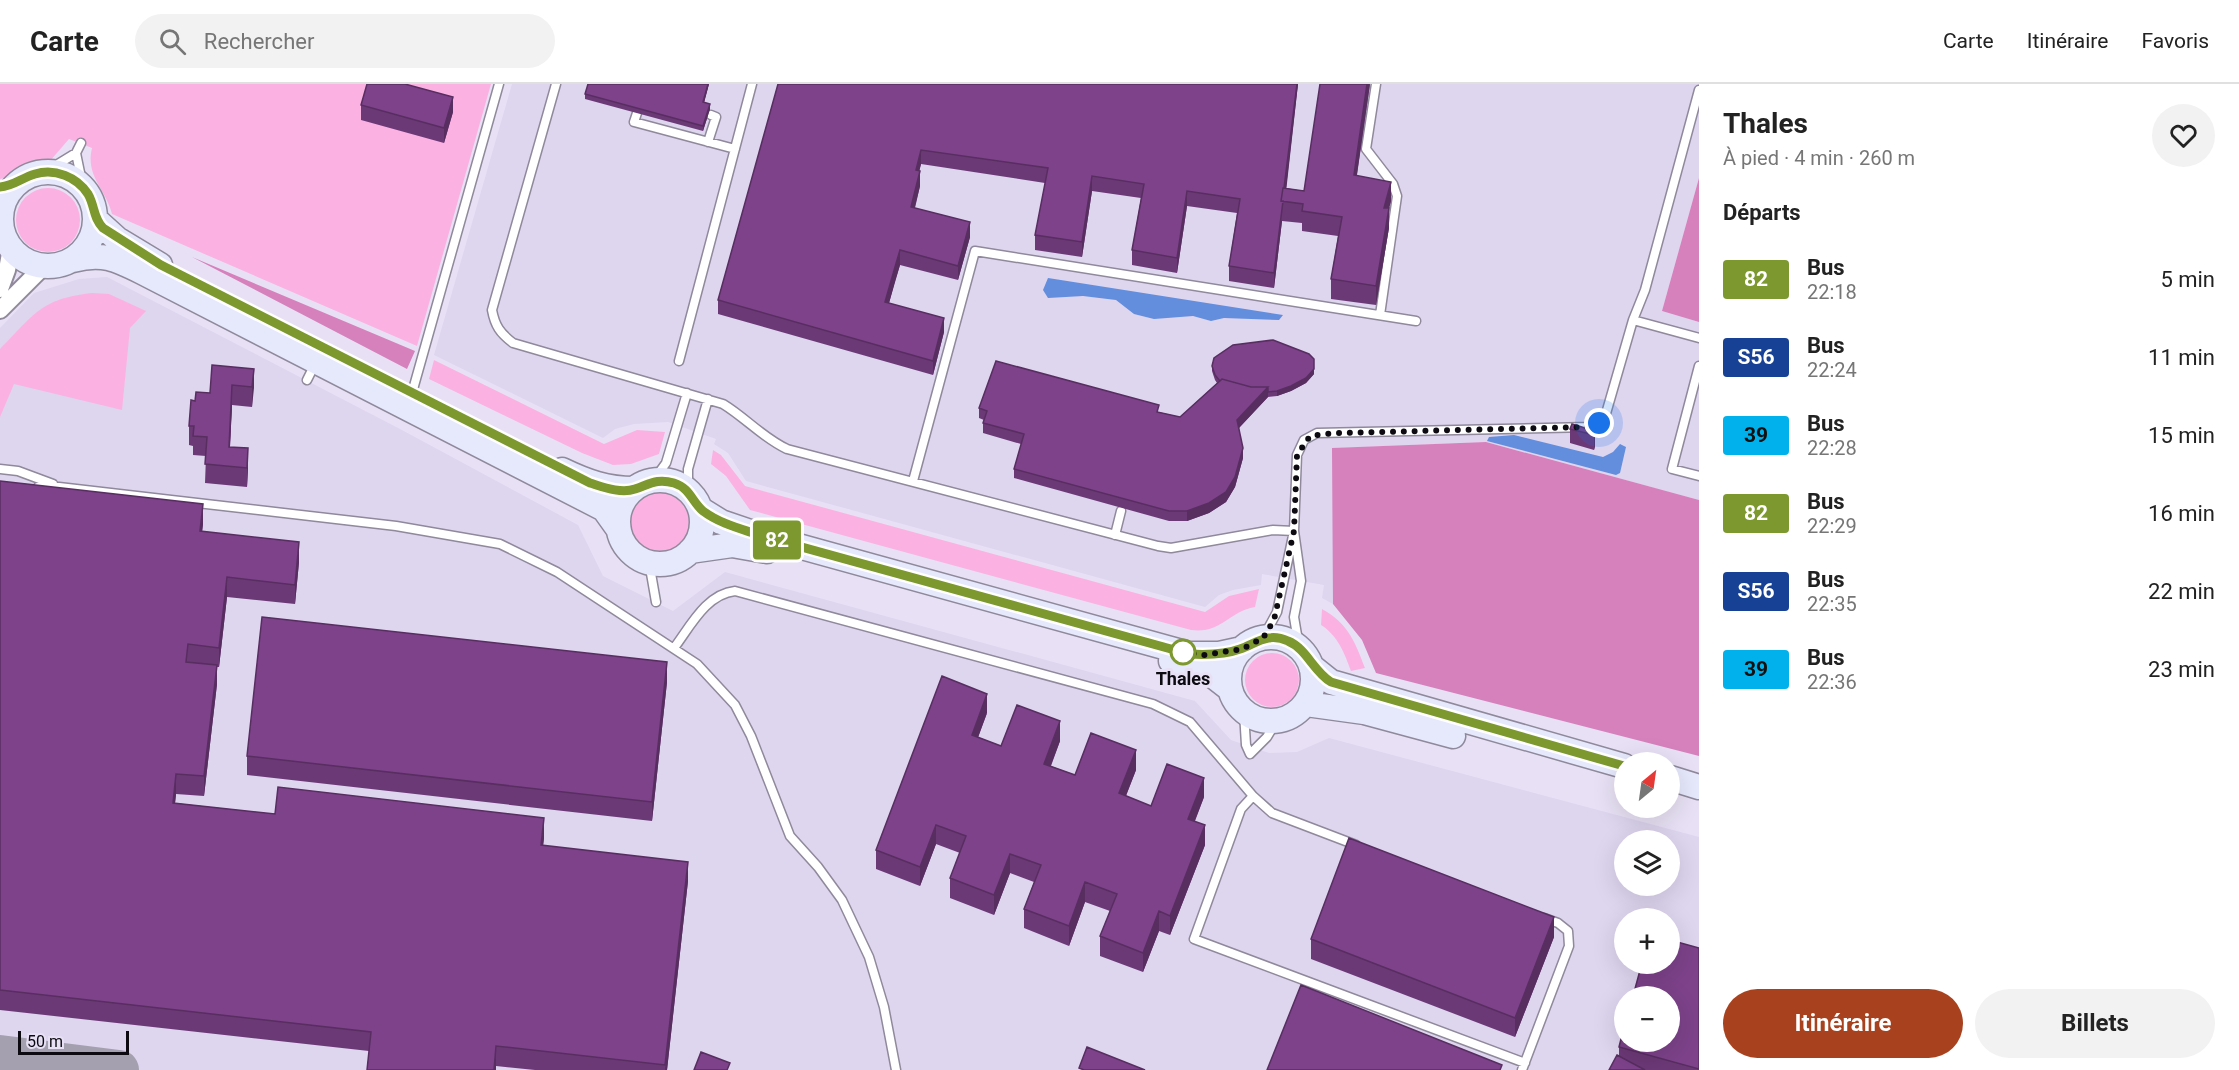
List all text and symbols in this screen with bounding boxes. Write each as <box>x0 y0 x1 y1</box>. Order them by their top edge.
search box <box>135 14 555 68</box>
text: Carte <box>30 25 99 58</box>
icon: search <box>156 25 189 58</box>
text: Rechercher <box>204 29 314 54</box>
text: Carte <box>1943 29 1994 53</box>
text: Itinéraire <box>2027 29 2108 53</box>
text: Favoris <box>2141 29 2209 53</box>
button: heart <box>2152 104 2215 167</box>
text: Thales <box>1723 107 1808 140</box>
text: À pied · 4 min · 260 m <box>1723 146 1915 170</box>
text: Départs <box>1723 200 1801 225</box>
text: Bus <box>1807 255 1845 280</box>
text: 82 <box>1744 267 1768 291</box>
text: 5 min <box>2160 267 2215 292</box>
text: 22:18 <box>1807 280 1857 304</box>
text: Bus <box>1807 333 1845 358</box>
text: S56 <box>1737 345 1775 369</box>
text: 11 min <box>2148 345 2215 370</box>
text: 22:24 <box>1807 358 1857 382</box>
your location <box>1584 408 1614 438</box>
text: Bus <box>1807 411 1845 436</box>
text: 39 <box>1744 423 1768 447</box>
text: 15 min <box>2148 423 2215 448</box>
text: 22:28 <box>1807 436 1857 460</box>
text: Bus <box>1807 489 1845 514</box>
text: 82 <box>1744 501 1768 525</box>
text: 16 min <box>2148 501 2215 526</box>
text: 22:29 <box>1807 514 1857 538</box>
line badge: 82 <box>750 520 804 560</box>
text: 82 <box>765 528 789 552</box>
text: Bus <box>1807 567 1845 592</box>
text: S56 <box>1737 579 1775 603</box>
text: 22 min <box>2148 579 2215 604</box>
text: 22:35 <box>1807 592 1857 616</box>
marker: Thales <box>1170 639 1196 665</box>
text: Bus <box>1807 645 1845 670</box>
text: 39 <box>1744 657 1768 681</box>
text: 23 min <box>2148 657 2215 682</box>
place label: Thales <box>1156 668 1210 689</box>
text: 22:36 <box>1807 670 1857 694</box>
north arrow <box>1614 752 1680 818</box>
map controls <box>1614 752 1680 1052</box>
button: layers <box>1614 830 1680 896</box>
button: + <box>1614 908 1680 974</box>
button: − <box>1614 986 1680 1052</box>
button: Itinéraire <box>1723 989 1963 1058</box>
button: Billets <box>1975 989 2215 1058</box>
scale bar <box>18 1028 129 1056</box>
text: 50 m <box>27 1032 63 1051</box>

